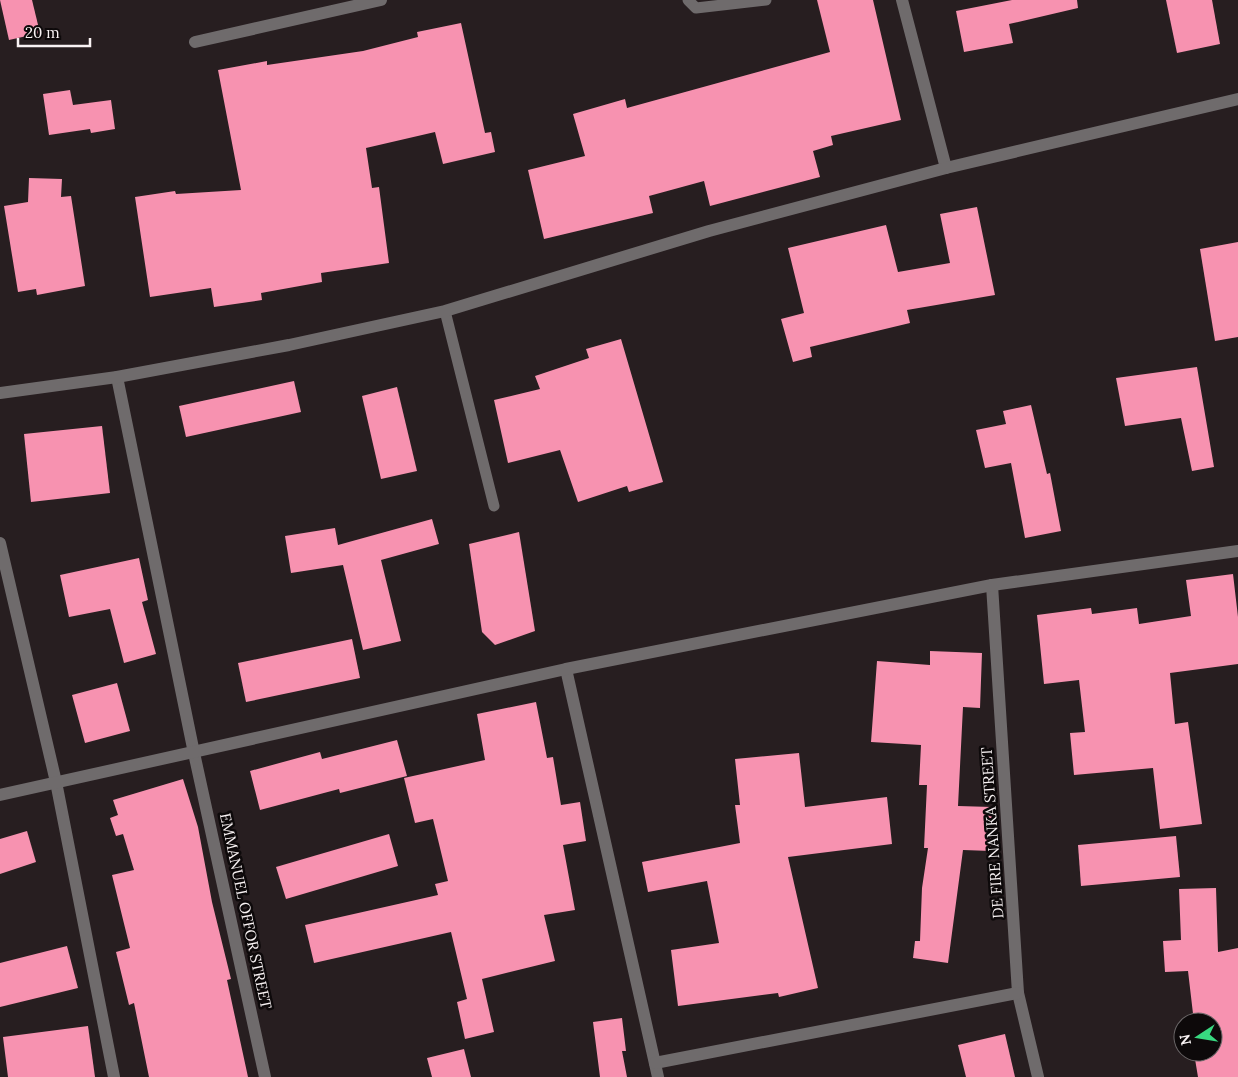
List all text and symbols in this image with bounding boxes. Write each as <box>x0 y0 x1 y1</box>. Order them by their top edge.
scale bar <box>18 15 90 47</box>
text: 20 m <box>25 23 60 42</box>
street label: DE FIRE NANKA STREET <box>977 746 1007 919</box>
street label: EMMANUEL OFFOR STREET <box>216 811 276 1011</box>
north arrow <box>1173 1012 1223 1062</box>
text: N <box>1175 1032 1195 1047</box>

